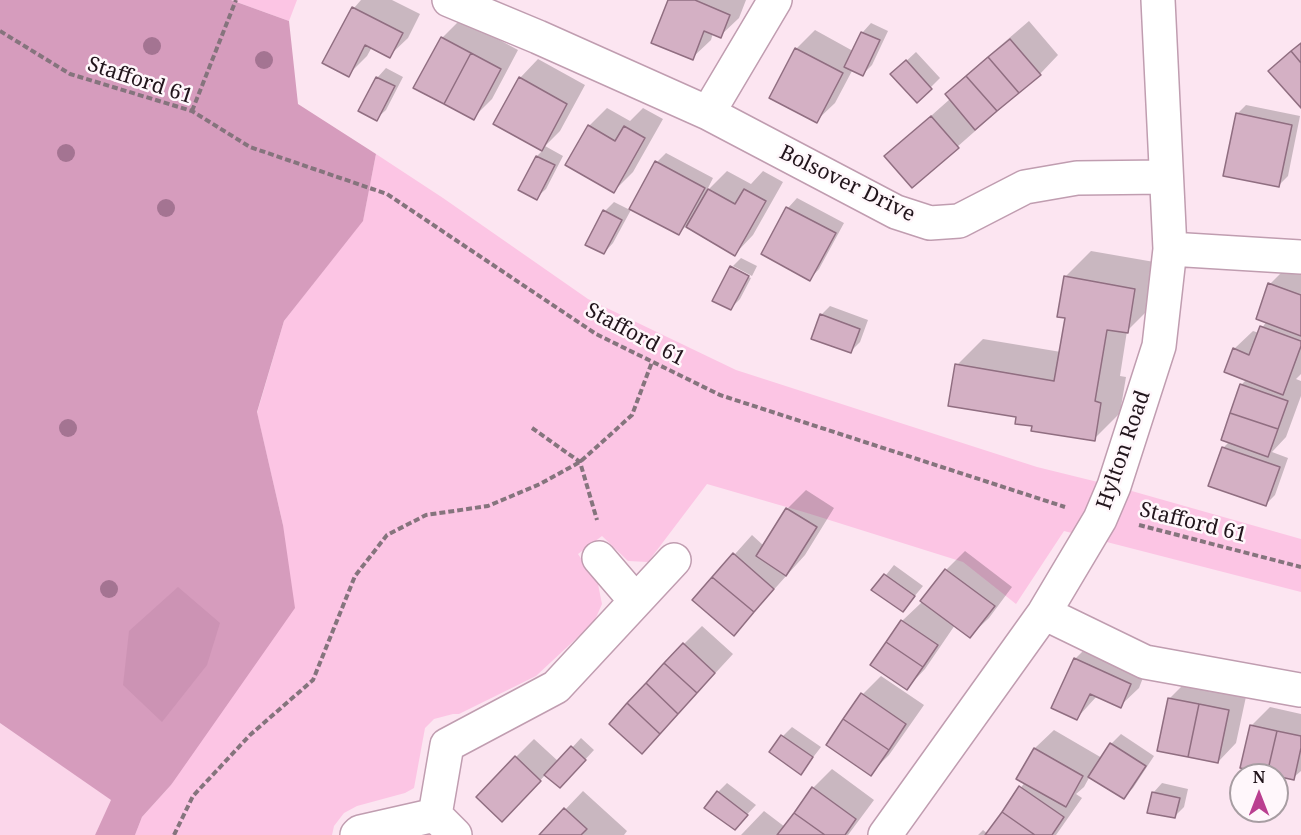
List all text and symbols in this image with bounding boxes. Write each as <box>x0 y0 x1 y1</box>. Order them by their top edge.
street label: Stafford 61 <box>84 52 196 110</box>
street label: Bolsover Drive <box>775 140 919 228</box>
street label: Stafford 61 <box>581 298 689 372</box>
street label: Hylton Road <box>1092 387 1156 513</box>
street label: Stafford 61 <box>1137 498 1249 548</box>
north arrow <box>1229 763 1289 823</box>
text: N <box>1253 766 1265 788</box>

